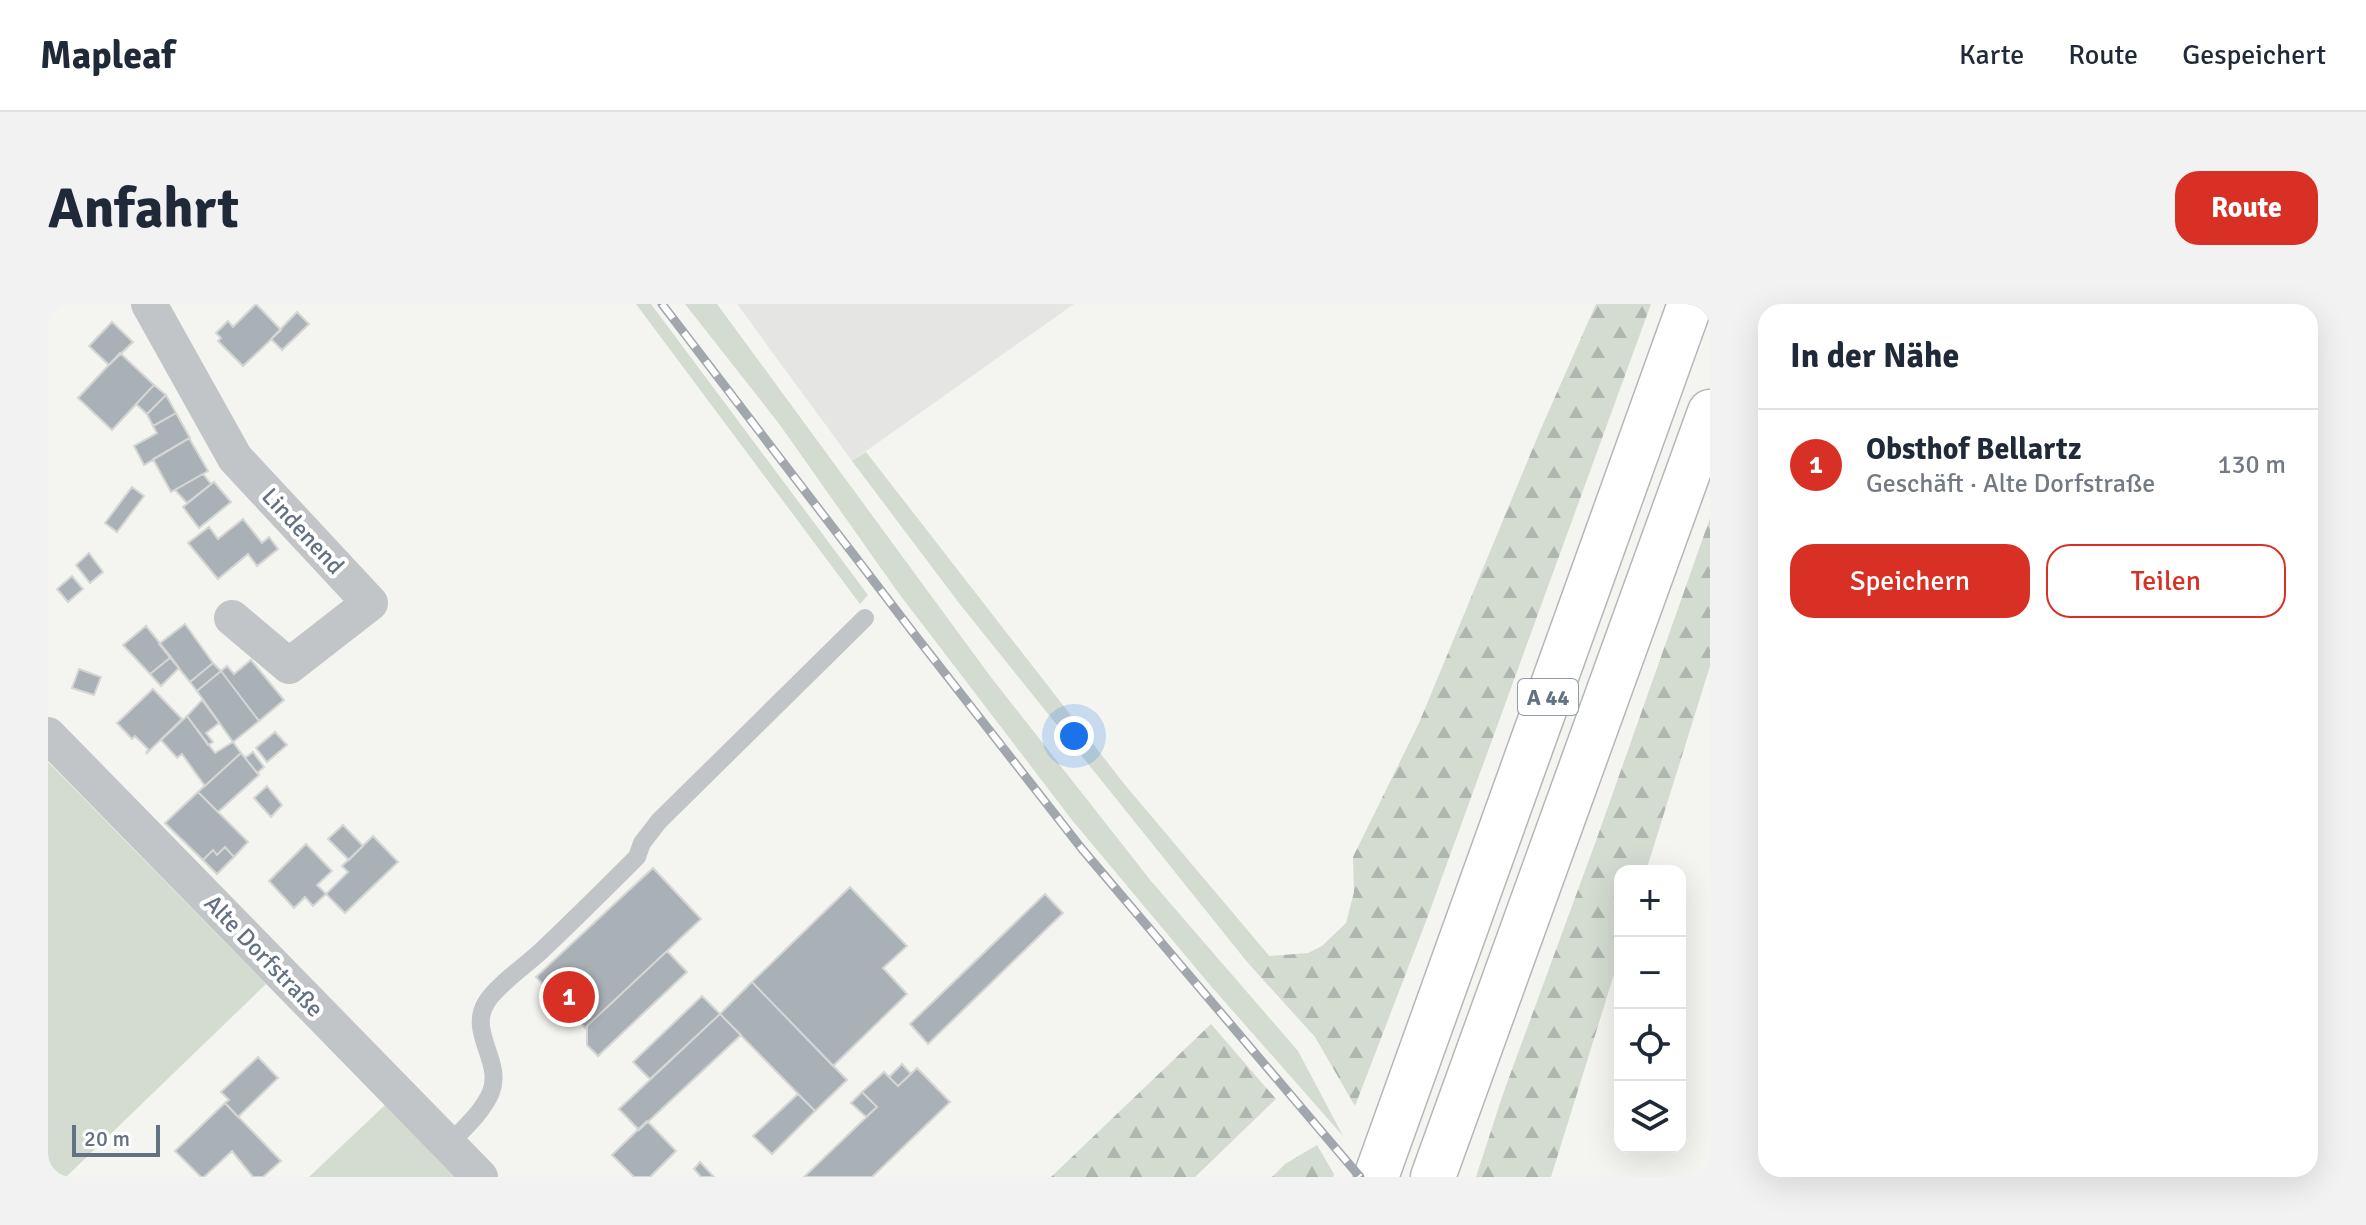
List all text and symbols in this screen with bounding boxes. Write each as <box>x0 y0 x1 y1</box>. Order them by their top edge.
text: Mapleaf <box>40 32 175 79</box>
text: Karte <box>1959 38 2024 72</box>
text: Route <box>2068 38 2138 72</box>
text: Gespeichert <box>2182 38 2326 72</box>
button: Route <box>2175 171 2318 245</box>
text: Anfahrt <box>48 174 239 243</box>
text: In der Nähe <box>1790 335 1959 377</box>
text: Obsthof Bellartz <box>1866 431 2081 468</box>
text: 1 <box>1809 449 1823 481</box>
text: 130 m <box>2217 449 2286 481</box>
text: Geschäft · Alte Dorfstraße <box>1866 468 2155 500</box>
street label: Lindenend <box>255 482 351 580</box>
button: Speichern <box>1790 544 2030 618</box>
button: Teilen <box>2046 544 2286 618</box>
road number: A 44 <box>1518 679 1578 715</box>
your location <box>1054 716 1094 756</box>
map controls <box>1614 865 1686 1153</box>
button: + <box>1614 865 1686 937</box>
street label: Alte Dorfstraße <box>198 888 330 1024</box>
button: − <box>1614 937 1686 1009</box>
pin: 1 <box>543 967 595 1027</box>
button: locate <box>1614 1009 1686 1081</box>
button: layers <box>1614 1081 1686 1153</box>
scale bar <box>72 1121 160 1157</box>
text: 20 m <box>84 1125 130 1152</box>

